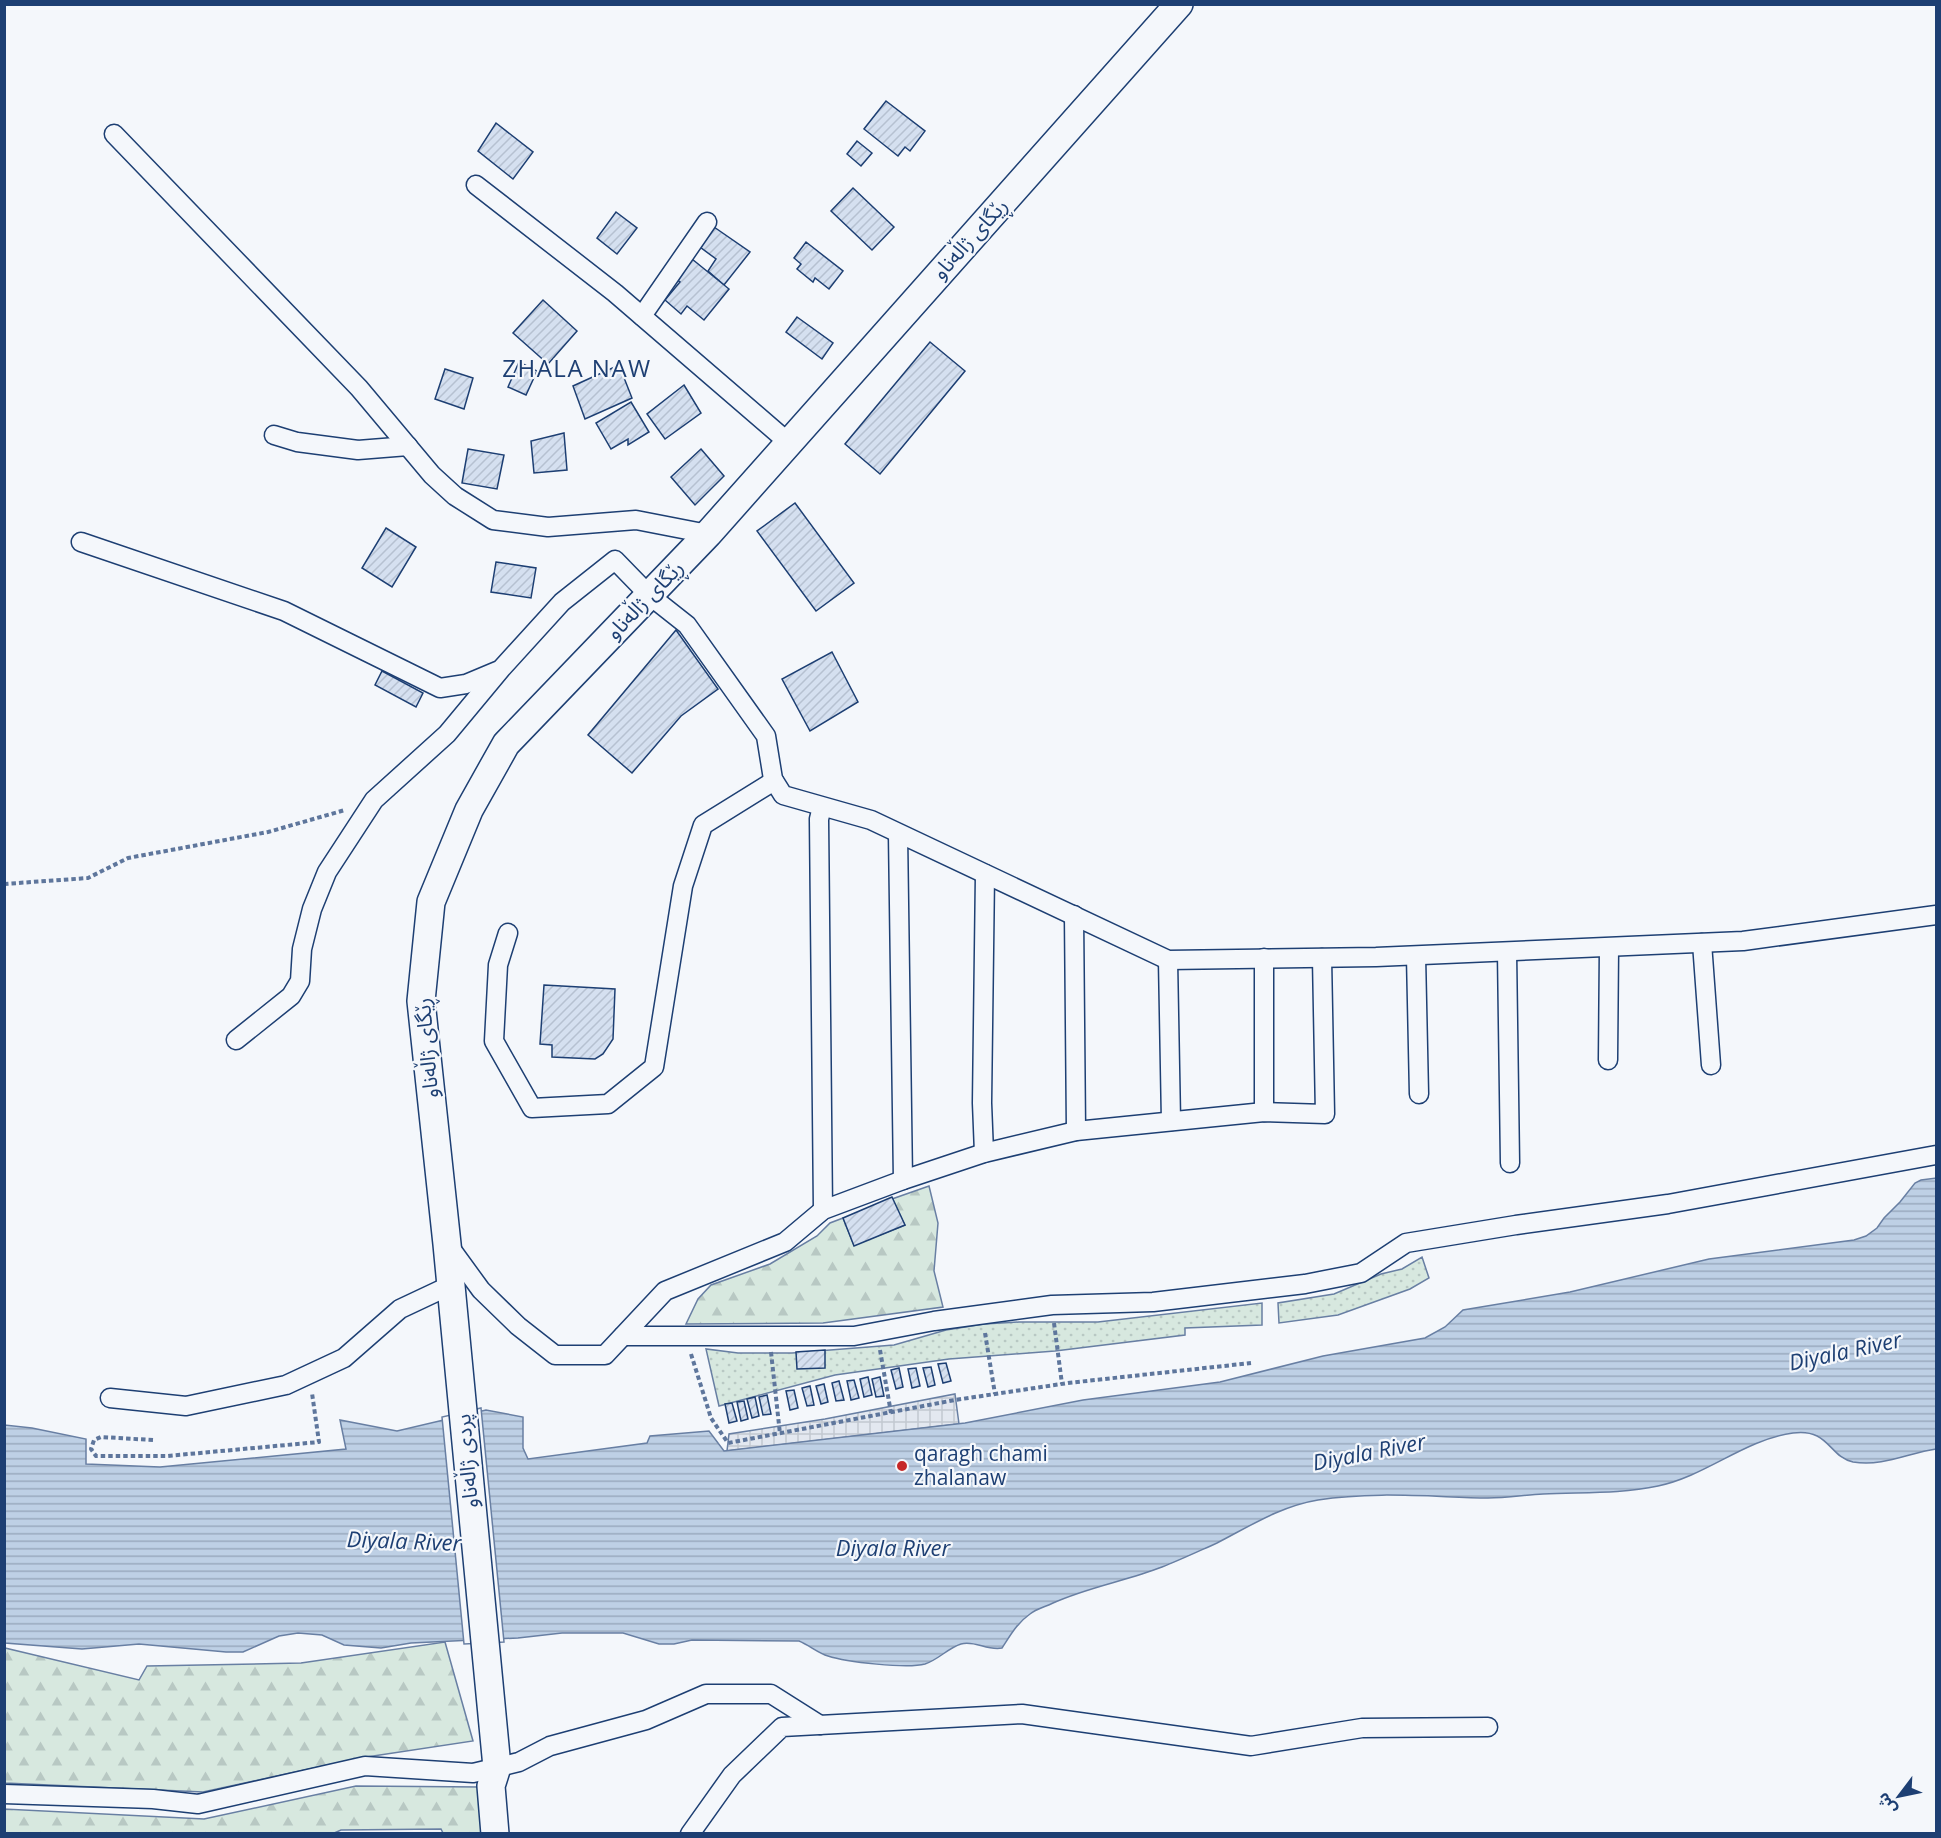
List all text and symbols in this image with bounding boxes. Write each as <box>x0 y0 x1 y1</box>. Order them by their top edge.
street label: ڕێگای ژاڵەناو <box>924 191 1017 288</box>
district label: ZHALA NAW <box>502 351 652 384</box>
street label: ڕێگای ژاڵەناو <box>599 553 693 648</box>
street label: ڕێگای ژاڵەناو <box>407 996 449 1099</box>
water label: Diyala River <box>1786 1323 1905 1377</box>
street label: پردی ژاڵەناو <box>447 1413 484 1509</box>
water label: Diyala River <box>1310 1425 1429 1477</box>
place label: qaragh chami zhalanaw <box>914 1439 1048 1491</box>
marker: qaragh chami zhalanaw <box>895 1459 909 1473</box>
water label: Diyala River <box>346 1523 463 1557</box>
water label: Diyala River <box>836 1532 952 1562</box>
north arrow <box>1869 1766 1929 1826</box>
text: ش <box>1871 1789 1901 1819</box>

